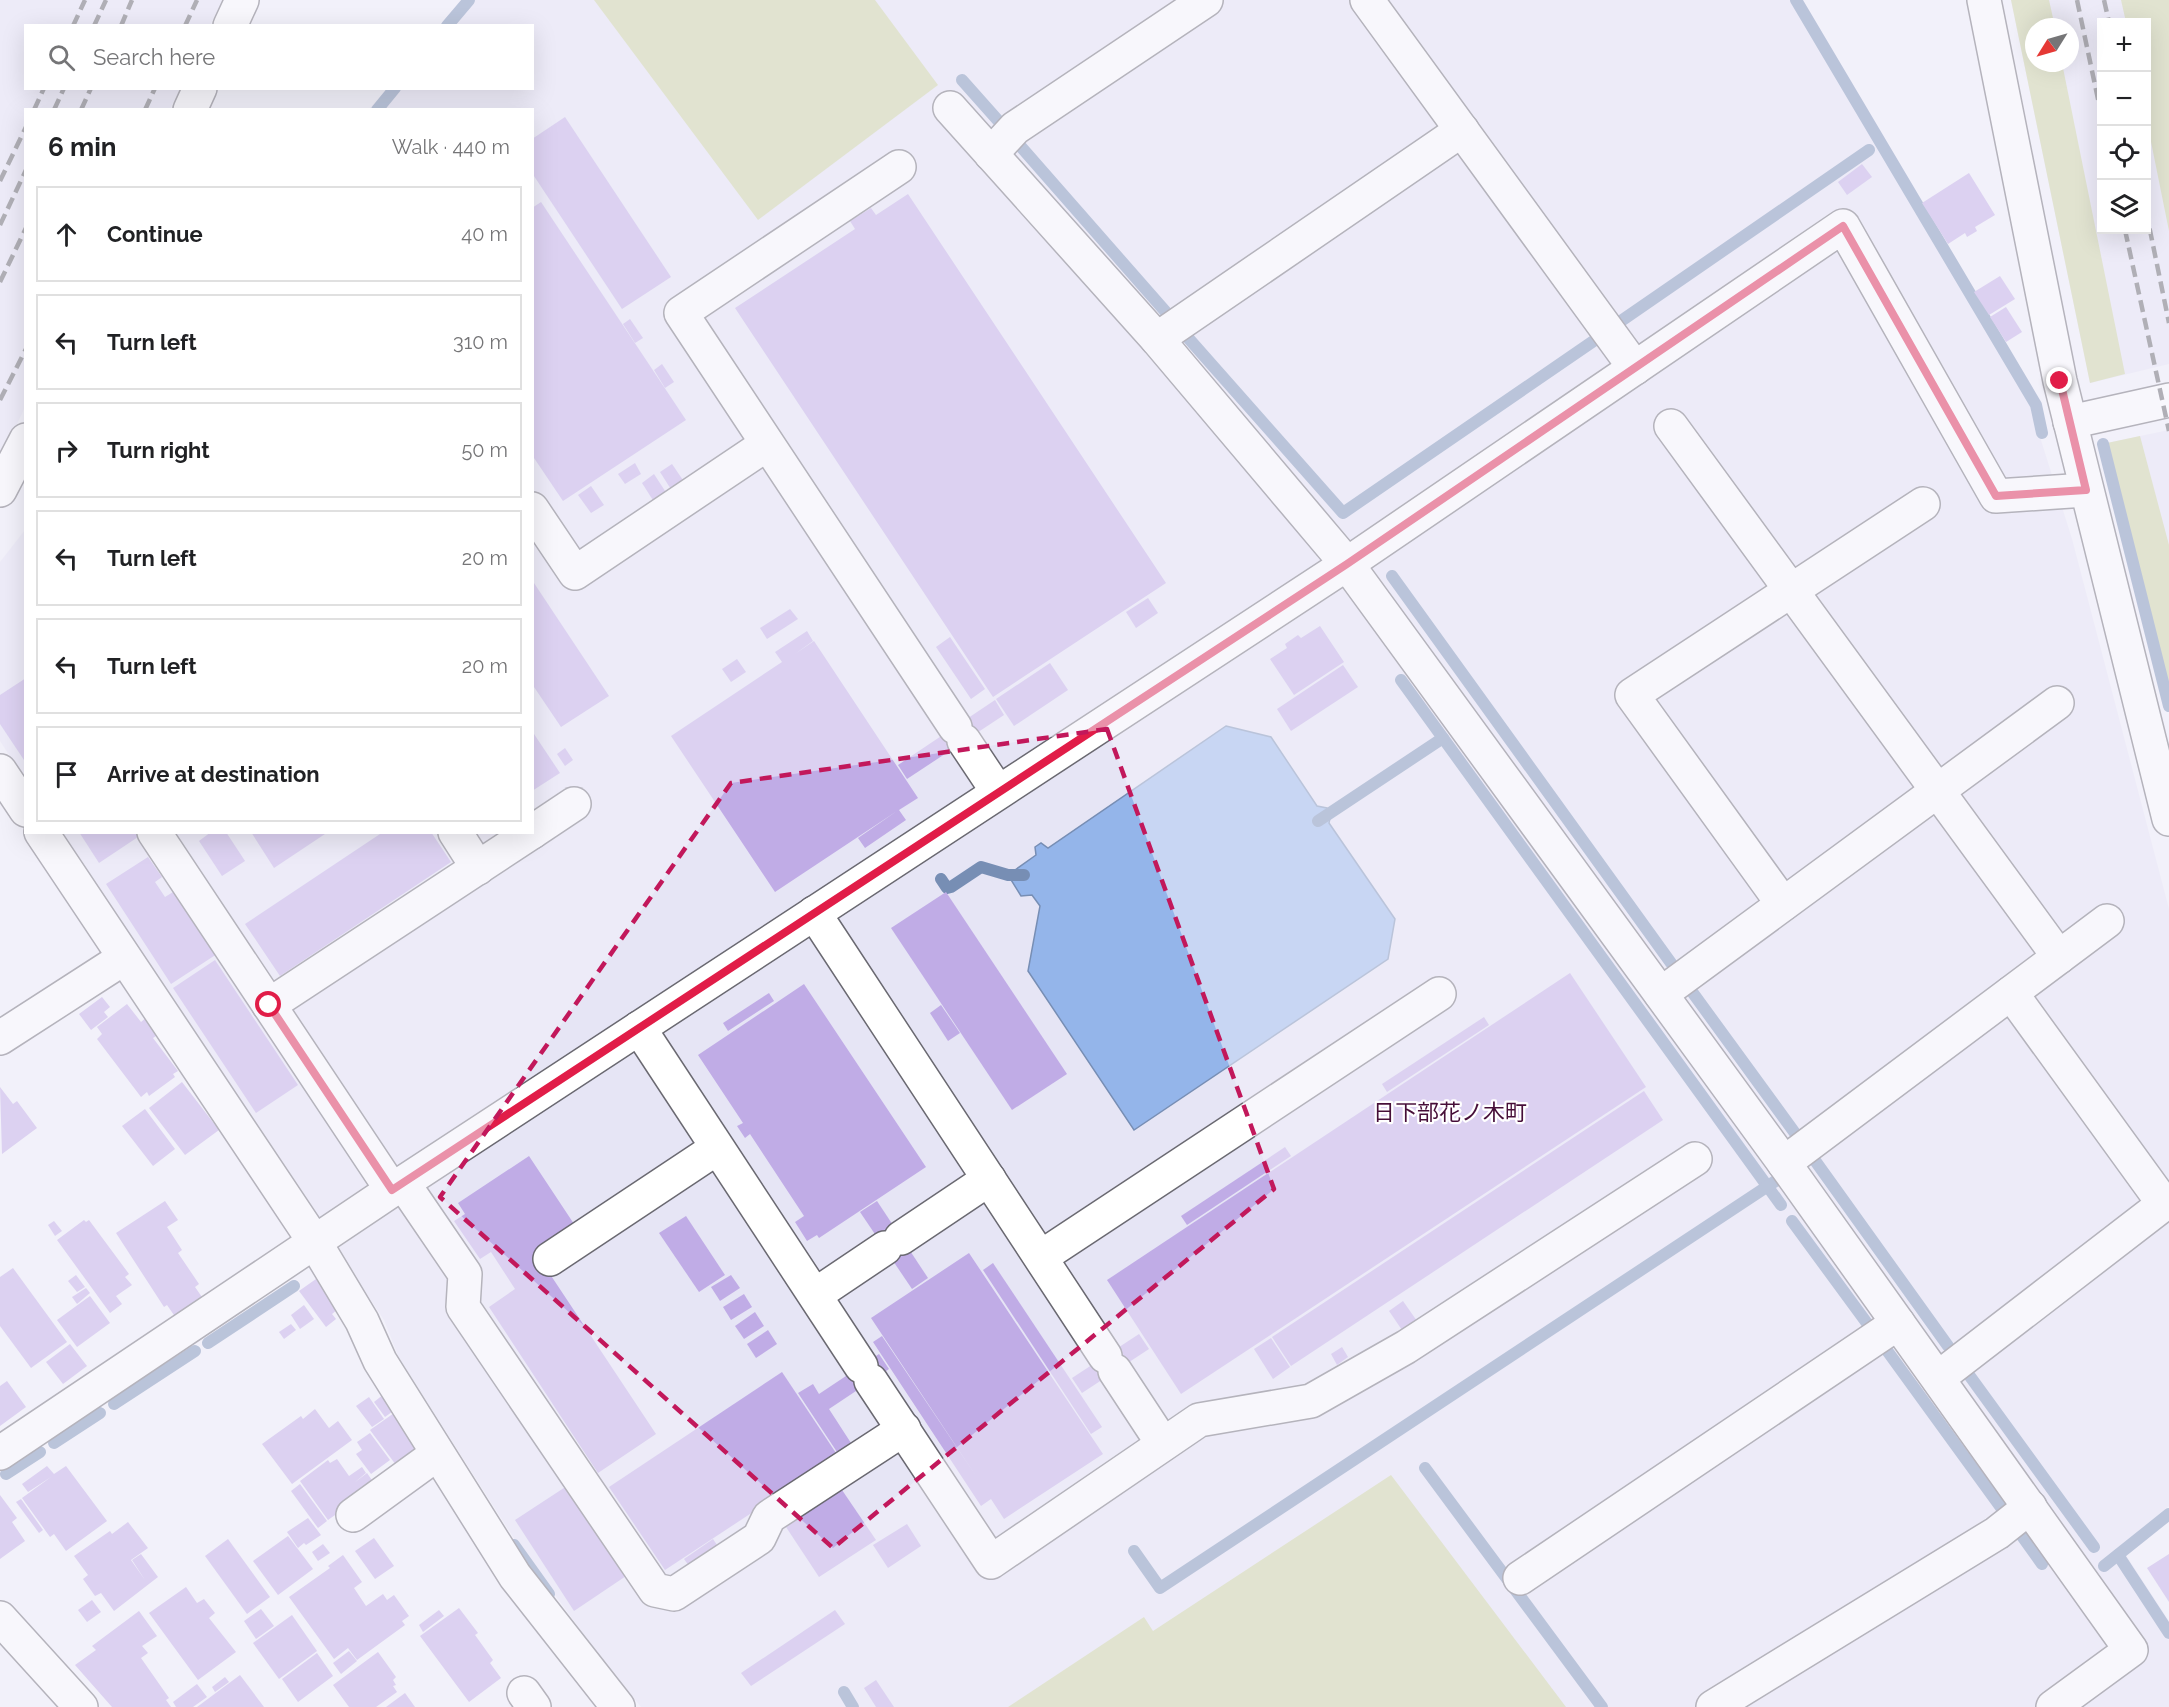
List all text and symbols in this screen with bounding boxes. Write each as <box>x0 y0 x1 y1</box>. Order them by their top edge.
north arrow <box>2025 18 2079 72</box>
map controls <box>2097 18 2151 234</box>
button: + <box>2097 18 2151 72</box>
search box <box>24 24 534 90</box>
icon: search <box>45 41 78 74</box>
text: Search here <box>93 44 215 70</box>
button: − <box>2097 72 2151 126</box>
button: locate <box>2097 126 2151 180</box>
text: 6 min <box>48 132 117 162</box>
text: Walk · 440 m <box>392 135 510 159</box>
button: layers <box>2097 180 2151 234</box>
icon: ahead <box>50 218 83 251</box>
text: Continue <box>107 221 203 247</box>
text: 40 m <box>461 222 508 246</box>
icon: left <box>50 326 83 359</box>
text: Turn left <box>107 329 197 355</box>
text: 310 m <box>453 330 508 354</box>
route end <box>2046 367 2072 393</box>
icon: right <box>50 434 83 467</box>
text: Turn right <box>107 437 210 463</box>
text: 50 m <box>461 438 508 462</box>
icon: left <box>50 542 83 575</box>
text: Turn left <box>107 545 197 571</box>
text: 20 m <box>462 546 508 570</box>
icon: left <box>50 650 83 683</box>
text: Turn left <box>107 653 197 679</box>
text: 20 m <box>462 654 508 678</box>
icon: arrive <box>50 758 83 791</box>
text: Arrive at destination <box>107 761 320 787</box>
route start <box>255 991 281 1017</box>
district label: 日下部花ノ木町 <box>1373 1099 1527 1125</box>

